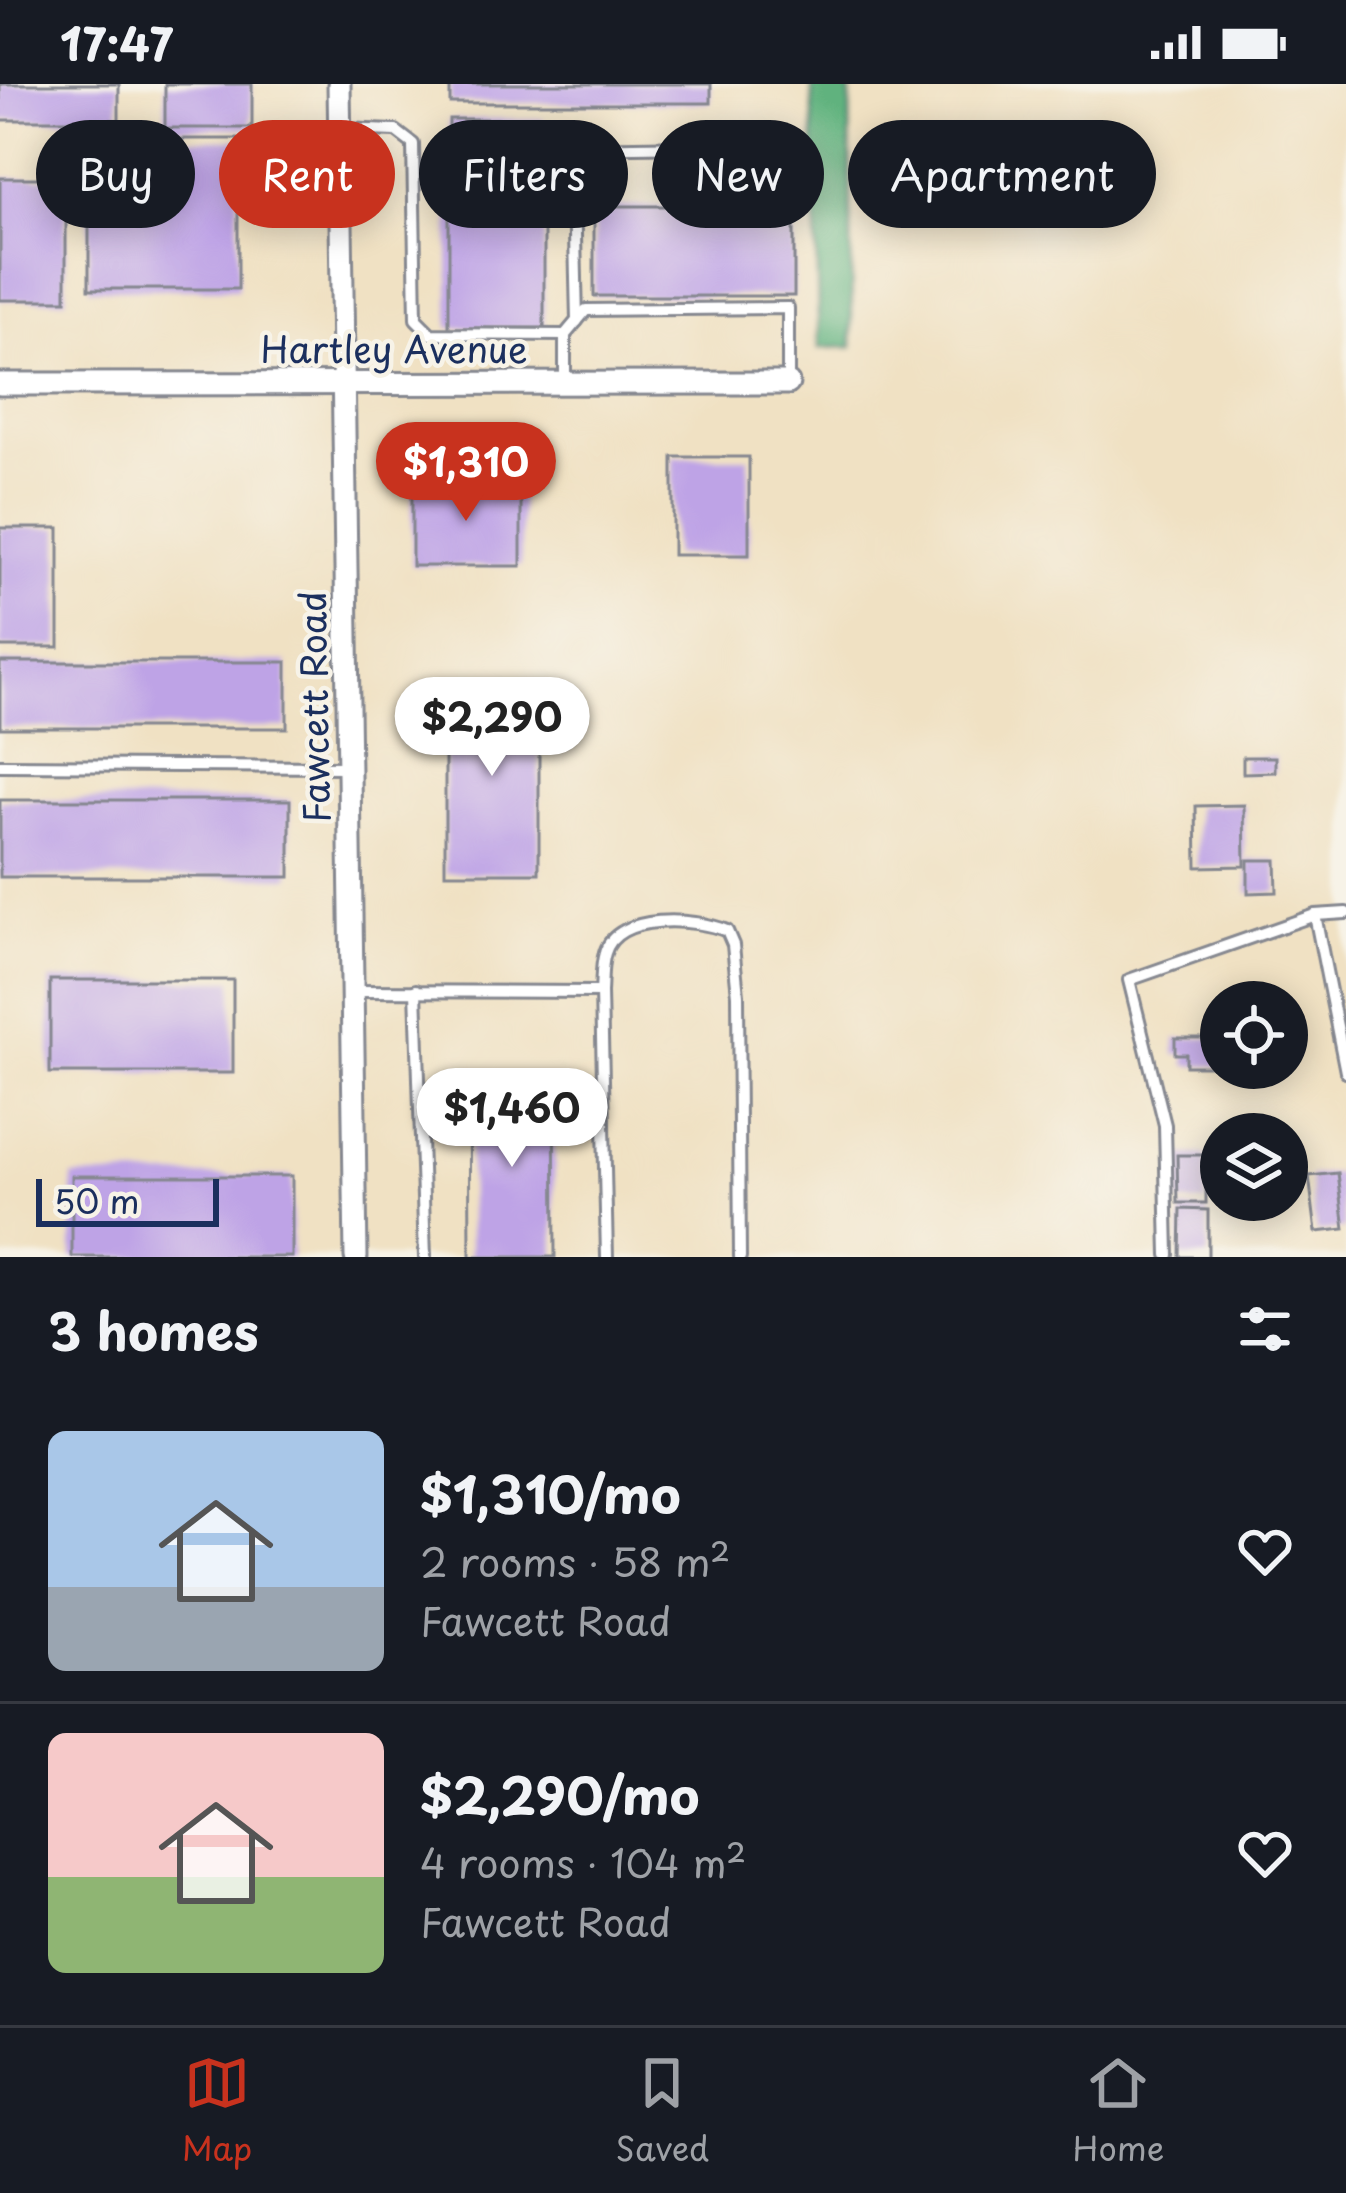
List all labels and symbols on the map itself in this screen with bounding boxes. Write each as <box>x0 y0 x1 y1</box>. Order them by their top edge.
street label: Hartley Avenue <box>260 321 528 375</box>
pin: $1,310 <box>368 422 564 524</box>
street label: Fawcett Road <box>284 591 342 823</box>
pin: $2,290 <box>394 677 590 779</box>
pin: $1,460 <box>414 1068 610 1170</box>
scale bar <box>36 1173 219 1226</box>

